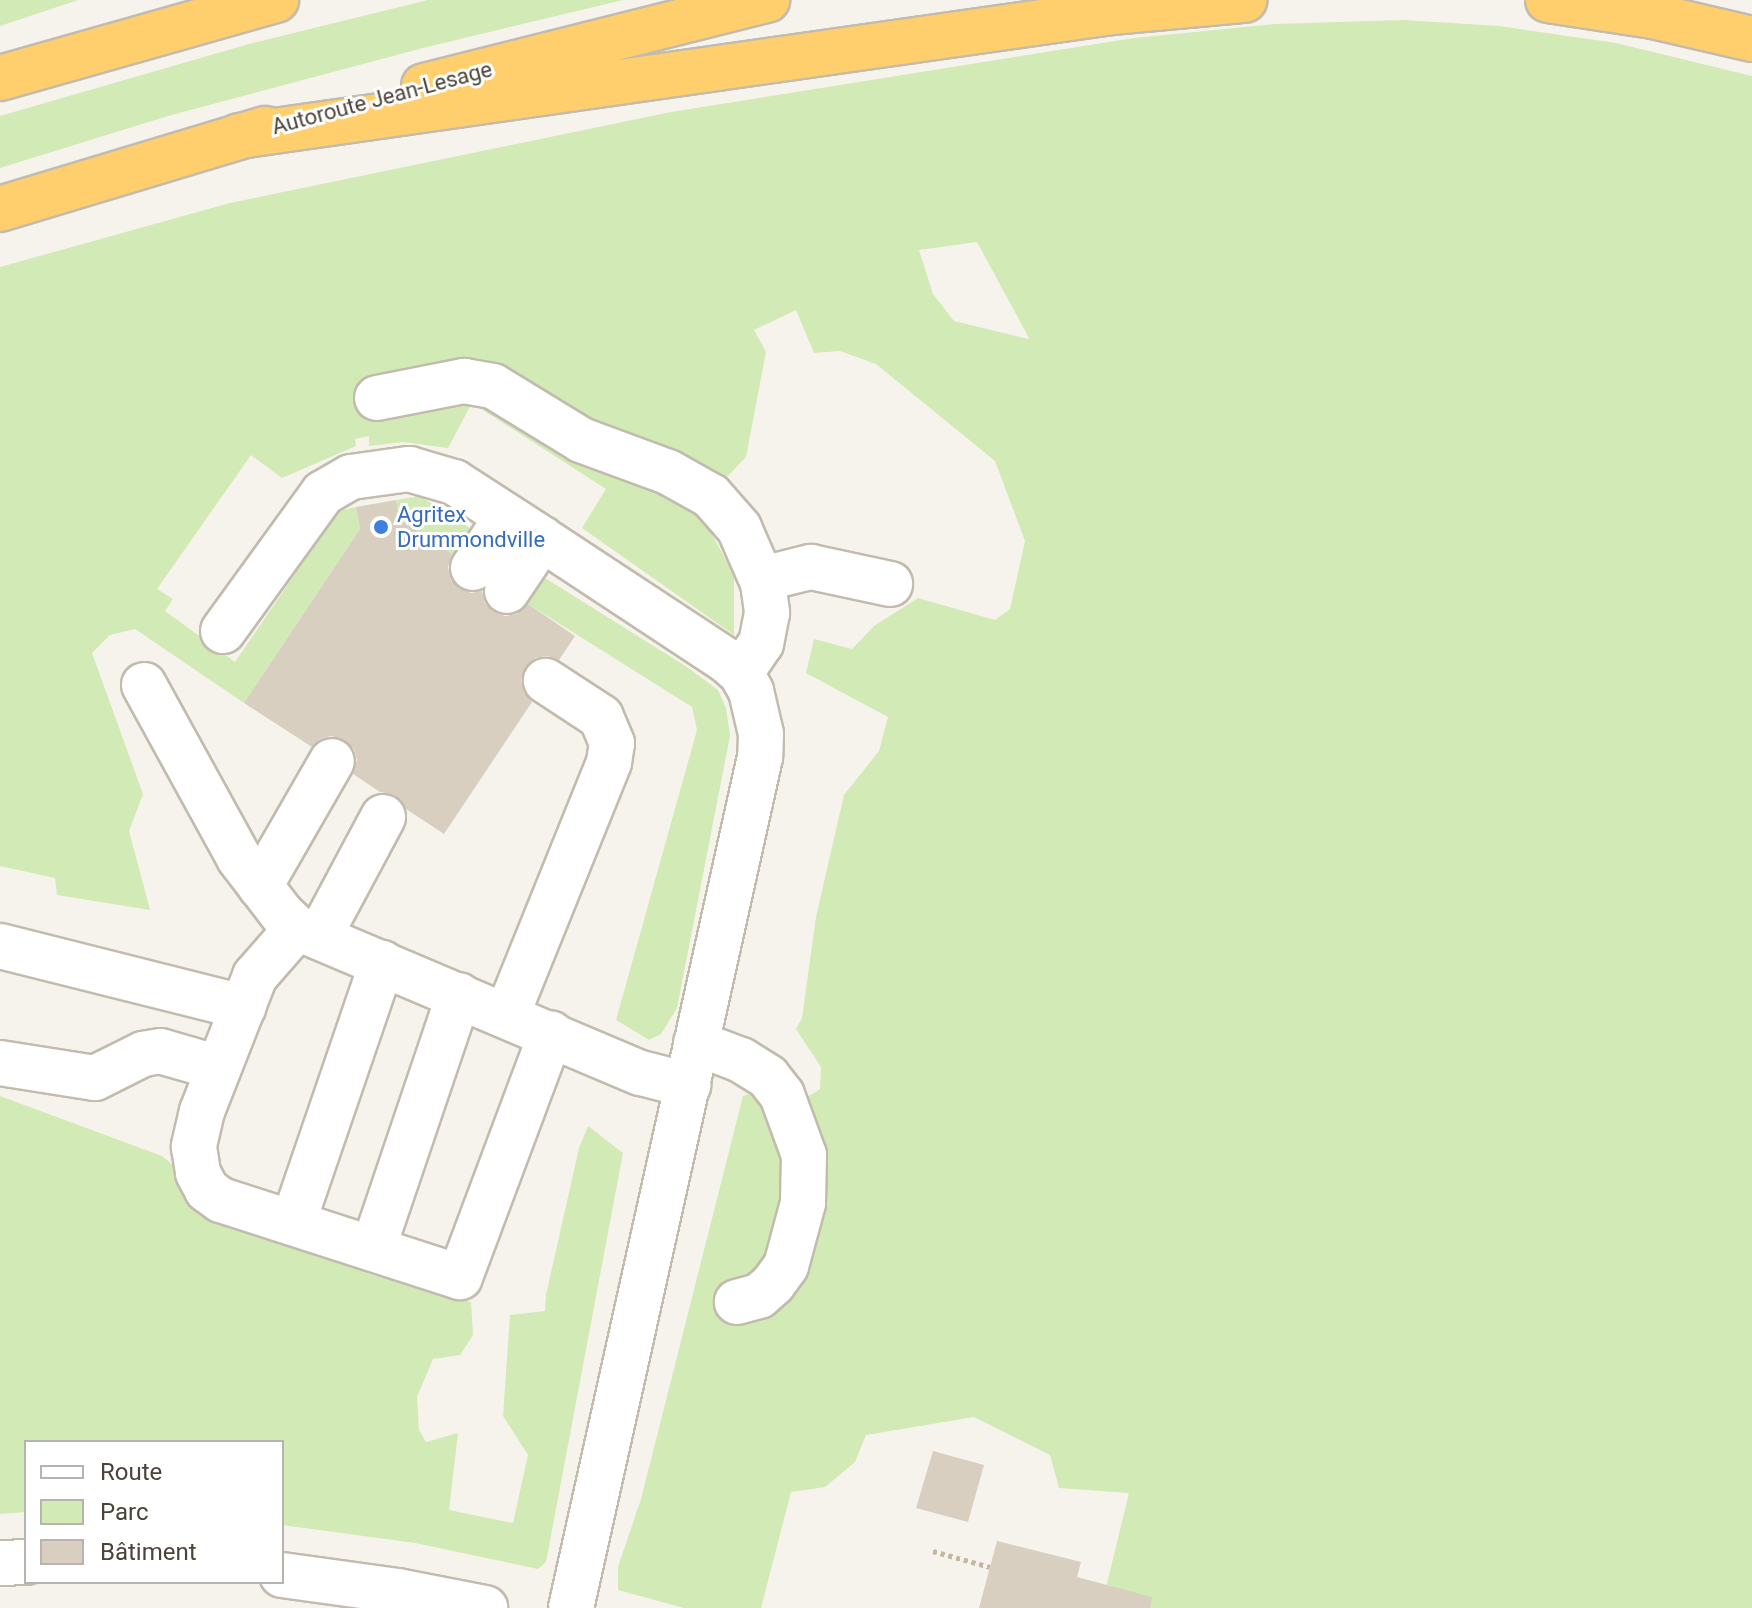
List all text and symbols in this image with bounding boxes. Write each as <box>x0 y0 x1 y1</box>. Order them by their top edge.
street label: Autoroute Jean-Lesage <box>269 56 495 140</box>
place label: Agritex Drummondville <box>397 501 545 552</box>
marker: Agritex Drummondville <box>372 518 390 536</box>
legend <box>24 1440 284 1584</box>
text: Route <box>100 1458 162 1486</box>
text: Parc <box>100 1498 149 1526</box>
text: Bâtiment <box>100 1538 197 1566</box>

